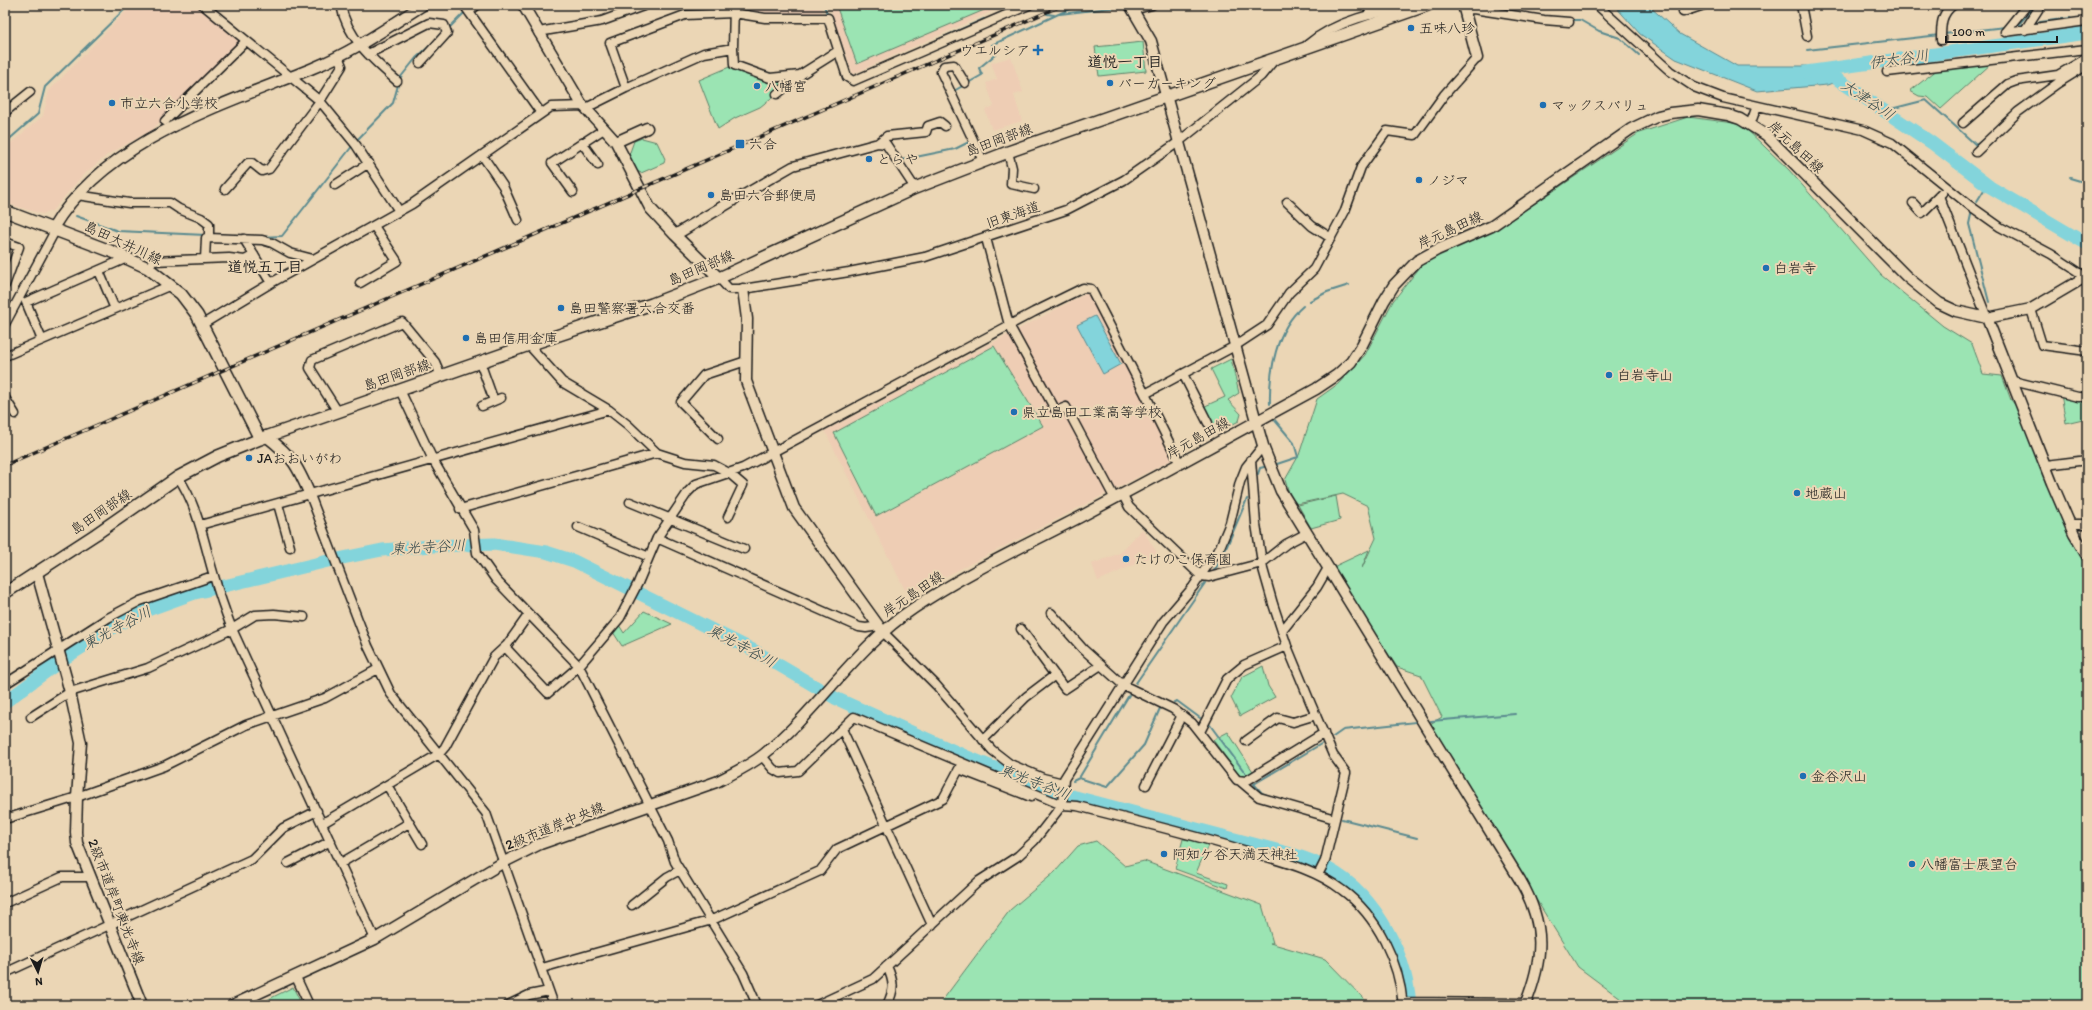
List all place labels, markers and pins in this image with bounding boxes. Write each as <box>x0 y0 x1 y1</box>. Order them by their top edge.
place label: 五味八珍 <box>1419 20 1475 37</box>
marker: 五味八珍 <box>1406 23 1416 33</box>
place label: ウエルシア <box>960 42 1030 59</box>
marker: ウエルシア <box>1033 45 1043 55</box>
place label: バーガーキング <box>1118 75 1216 92</box>
place label: 八幡宮 <box>765 78 807 95</box>
marker: バーガーキング <box>1105 78 1115 88</box>
marker: 八幡宮 <box>752 81 762 91</box>
place label: 市立六合小学校 <box>120 95 218 112</box>
place label: マックスバリュ <box>1551 97 1649 114</box>
marker: 市立六合小学校 <box>107 98 117 108</box>
marker: マックスバリュ <box>1538 100 1548 110</box>
place label: 六合 <box>749 136 777 153</box>
marker: 六合 <box>734 138 746 150</box>
place label: とらや <box>877 151 919 168</box>
marker: とらや <box>864 154 874 164</box>
place label: ノジマ <box>1427 172 1469 189</box>
marker: ノジマ <box>1414 175 1424 185</box>
place label: 島田六合郵便局 <box>719 187 817 204</box>
marker: 島田六合郵便局 <box>706 190 716 200</box>
place label: 白岩寺 <box>1774 260 1816 277</box>
marker: 白岩寺 <box>1761 263 1771 273</box>
place label: 島田警察署六合交番 <box>569 300 695 317</box>
marker: 島田警察署六合交番 <box>556 303 566 313</box>
place label: 島田信用金庫 <box>474 330 558 347</box>
marker: 島田信用金庫 <box>461 333 471 343</box>
place label: 白岩寺山 <box>1617 367 1673 384</box>
marker: 白岩寺山 <box>1604 370 1614 380</box>
place label: 県立島田工業高等学校 <box>1022 404 1162 421</box>
marker: 県立島田工業高等学校 <box>1009 407 1019 417</box>
place label: JAおおいがわ <box>257 450 343 467</box>
marker: JAおおいがわ <box>244 453 254 463</box>
place label: 地蔵山 <box>1805 485 1847 502</box>
marker: 地蔵山 <box>1792 488 1802 498</box>
place label: たけのこ保育園 <box>1134 551 1232 568</box>
marker: たけのこ保育園 <box>1121 554 1131 564</box>
place label: 金谷沢山 <box>1811 768 1867 785</box>
marker: 金谷沢山 <box>1798 771 1808 781</box>
place label: 阿知ケ谷天満天神社 <box>1172 846 1298 863</box>
marker: 阿知ケ谷天満天神社 <box>1159 849 1169 859</box>
place label: 八幡富士展望台 <box>1920 856 2018 873</box>
marker: 八幡富士展望台 <box>1907 859 1917 869</box>

